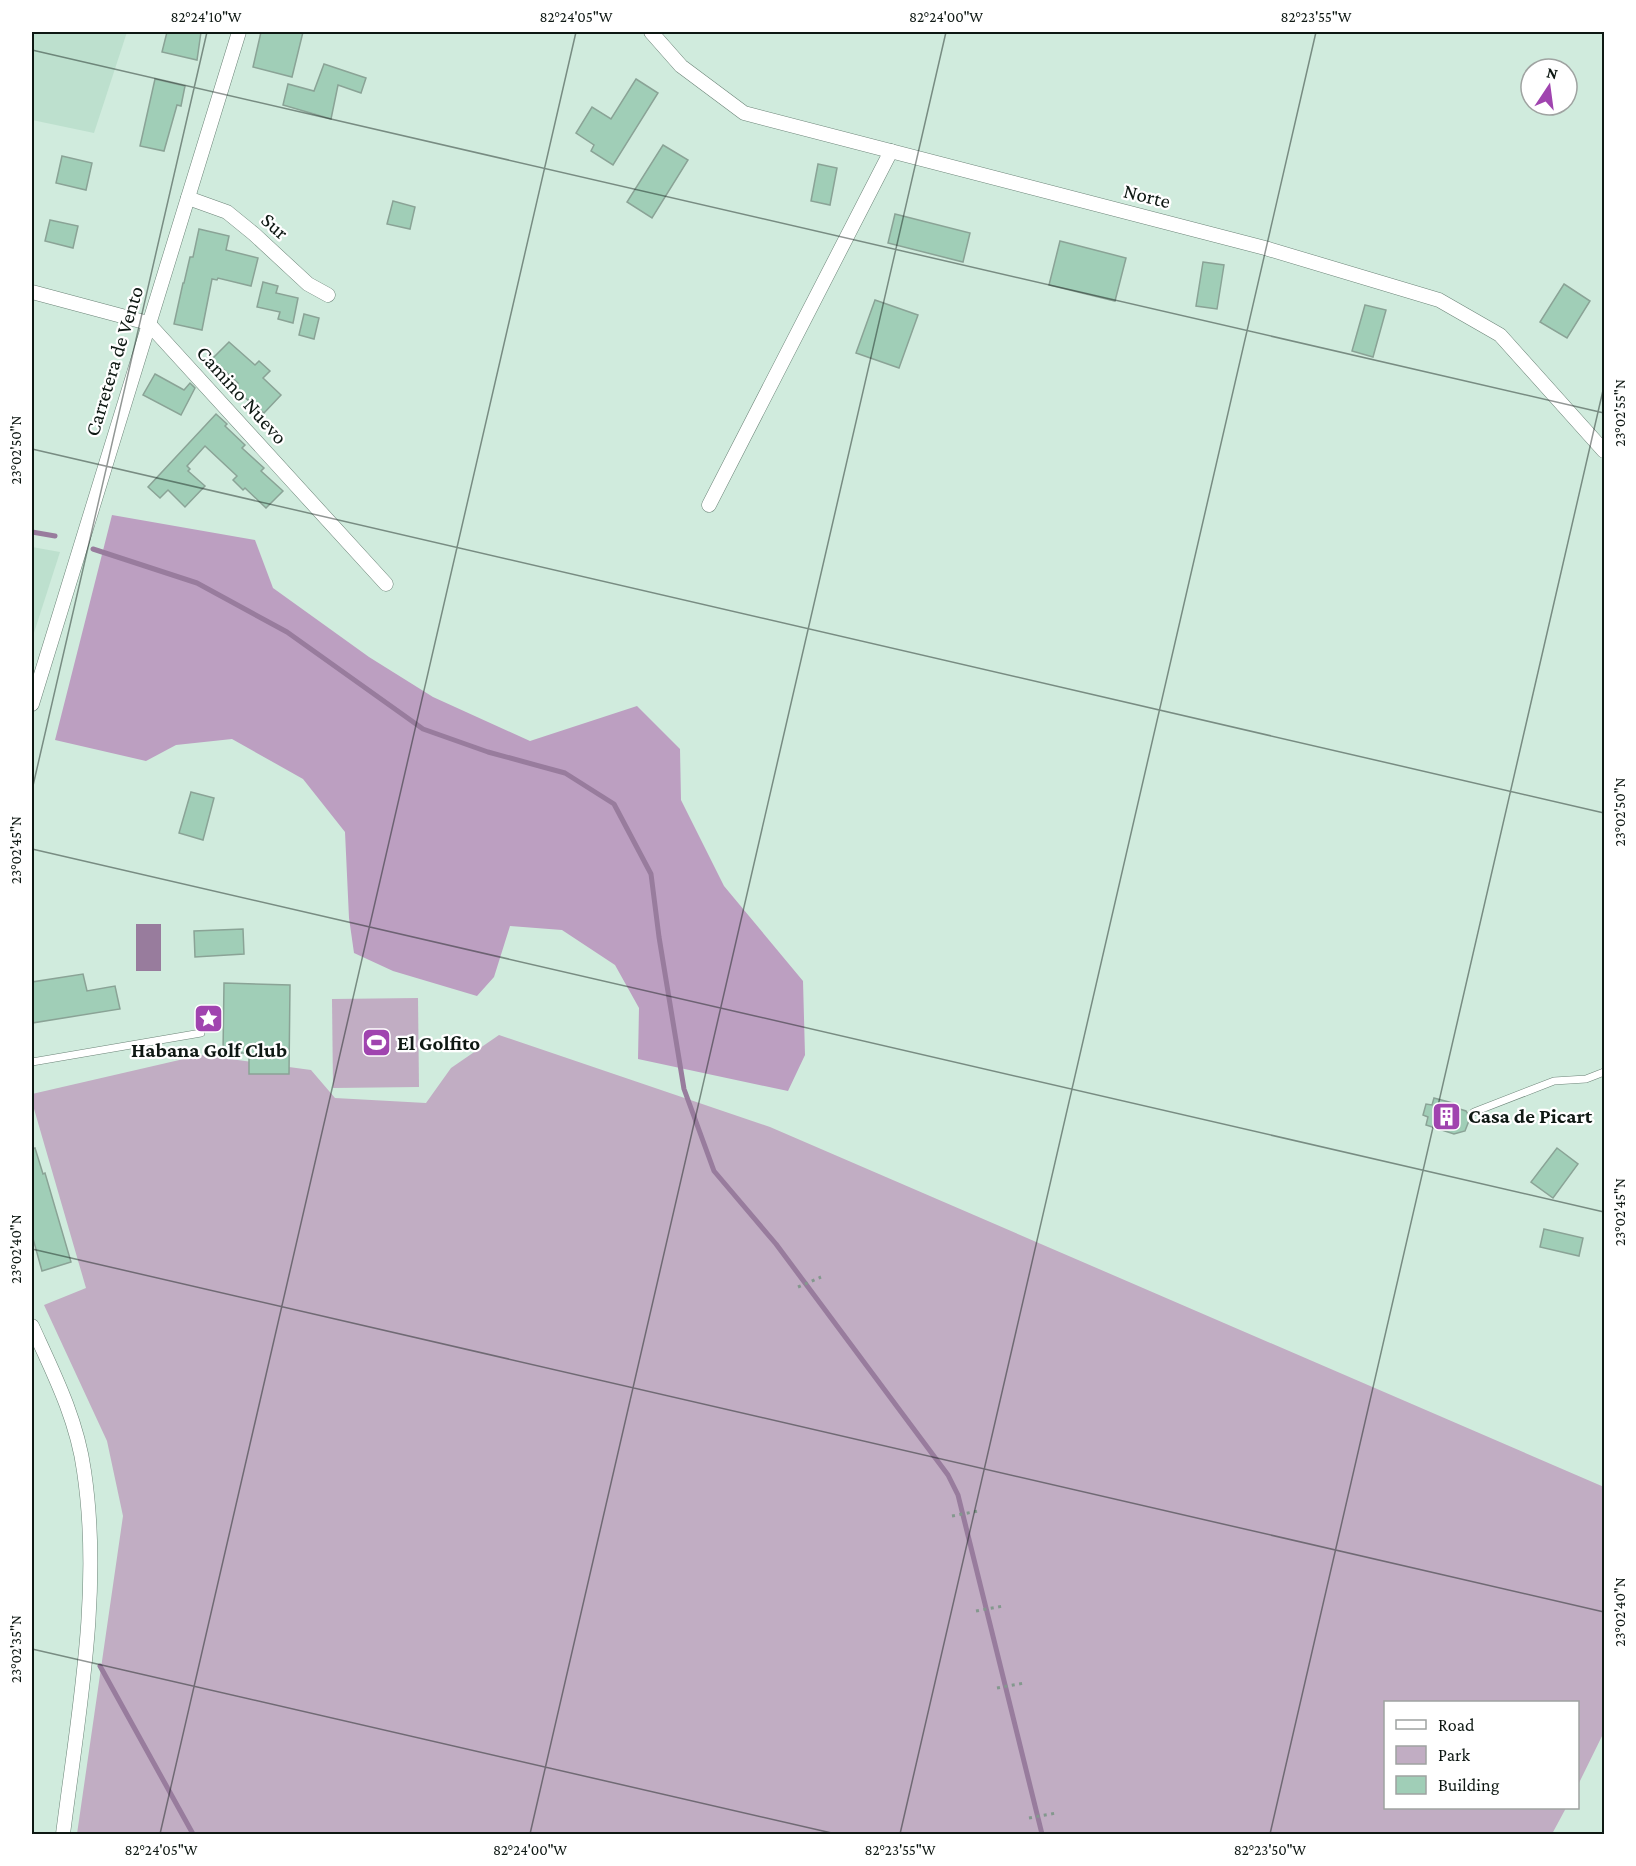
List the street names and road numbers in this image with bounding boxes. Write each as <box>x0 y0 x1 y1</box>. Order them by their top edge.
street label: Norte <box>1121 179 1173 213</box>
street label: Sur <box>256 208 294 245</box>
street label: Carretera de Vento <box>80 283 148 439</box>
street label: Camino Nuevo <box>192 341 292 449</box>

